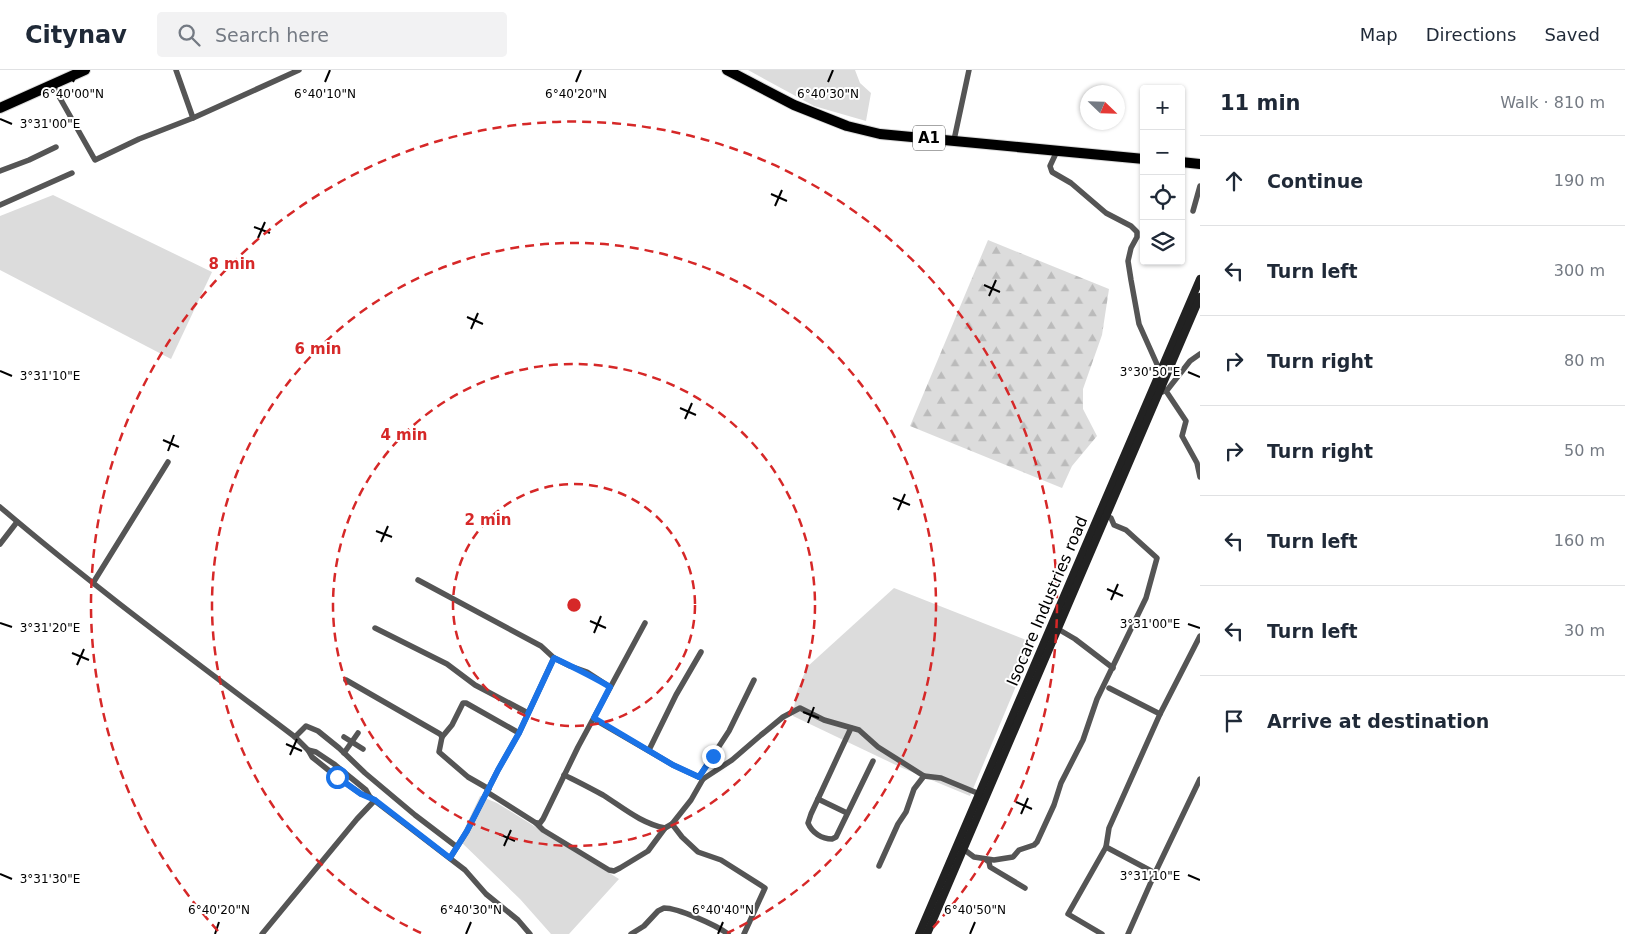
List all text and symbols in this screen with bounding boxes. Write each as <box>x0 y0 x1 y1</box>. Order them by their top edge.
search box <box>157 12 507 57</box>
text: Citynav <box>25 21 127 49</box>
icon: search <box>175 21 203 49</box>
text: Search here <box>215 24 329 46</box>
text: Map <box>1360 24 1398 45</box>
text: Directions <box>1426 24 1516 45</box>
text: Saved <box>1544 24 1600 45</box>
north arrow <box>1080 85 1125 130</box>
map controls <box>1140 85 1185 265</box>
button: + <box>1140 85 1185 130</box>
text: 6°40'00"N <box>42 87 104 101</box>
text: 6°40'10"N <box>294 87 356 101</box>
text: 6°40'20"N <box>545 87 607 101</box>
text: 6°40'30"N <box>797 87 859 101</box>
text: 11 min <box>1220 91 1301 115</box>
text: Walk · 810 m <box>1500 93 1605 112</box>
text: 3°31'00"E <box>20 117 80 131</box>
road number: A1 <box>913 126 945 150</box>
button: − <box>1140 130 1185 175</box>
icon: ahead <box>1220 167 1248 195</box>
text: Continue <box>1267 170 1363 192</box>
text: 190 m <box>1554 171 1605 190</box>
button: locate <box>1140 175 1185 220</box>
button: layers <box>1140 220 1185 265</box>
text: 8 min <box>208 255 256 273</box>
icon: left <box>1220 257 1248 285</box>
text: Turn left <box>1267 260 1358 282</box>
text: 300 m <box>1554 261 1605 280</box>
text: 6 min <box>294 340 342 358</box>
icon: right <box>1220 347 1248 375</box>
text: Turn right <box>1267 350 1373 372</box>
text: 80 m <box>1564 351 1605 370</box>
text: 3°30'50"E <box>1120 365 1180 379</box>
text: 3°31'10"E <box>20 369 80 383</box>
text: 4 min <box>380 426 428 444</box>
icon: right <box>1220 437 1248 465</box>
text: Turn right <box>1267 440 1373 462</box>
text: 50 m <box>1564 441 1605 460</box>
text: 2 min <box>464 511 512 529</box>
street label: Isocare Industries road <box>1003 513 1091 689</box>
icon: left <box>1220 527 1248 555</box>
text: Turn left <box>1267 530 1358 552</box>
text: 160 m <box>1554 531 1605 550</box>
centre of rings <box>565 596 583 614</box>
text: 3°31'00"E <box>1120 617 1180 631</box>
icon: left <box>1220 617 1248 645</box>
text: Turn left <box>1267 620 1358 642</box>
text: 3°31'20"E <box>20 621 80 635</box>
text: 30 m <box>1564 621 1605 640</box>
icon: arrive <box>1220 707 1248 735</box>
text: Arrive at destination <box>1267 710 1489 732</box>
route end <box>702 745 725 768</box>
route start <box>326 766 349 789</box>
text: 3°31'10"E <box>1120 869 1180 883</box>
text: 3°31'30"E <box>20 872 80 886</box>
text: 6°40'20"N <box>188 903 250 917</box>
text: 6°40'30"N <box>440 903 502 917</box>
text: 6°40'40"N <box>692 903 754 917</box>
text: 6°40'50"N <box>944 903 1006 917</box>

